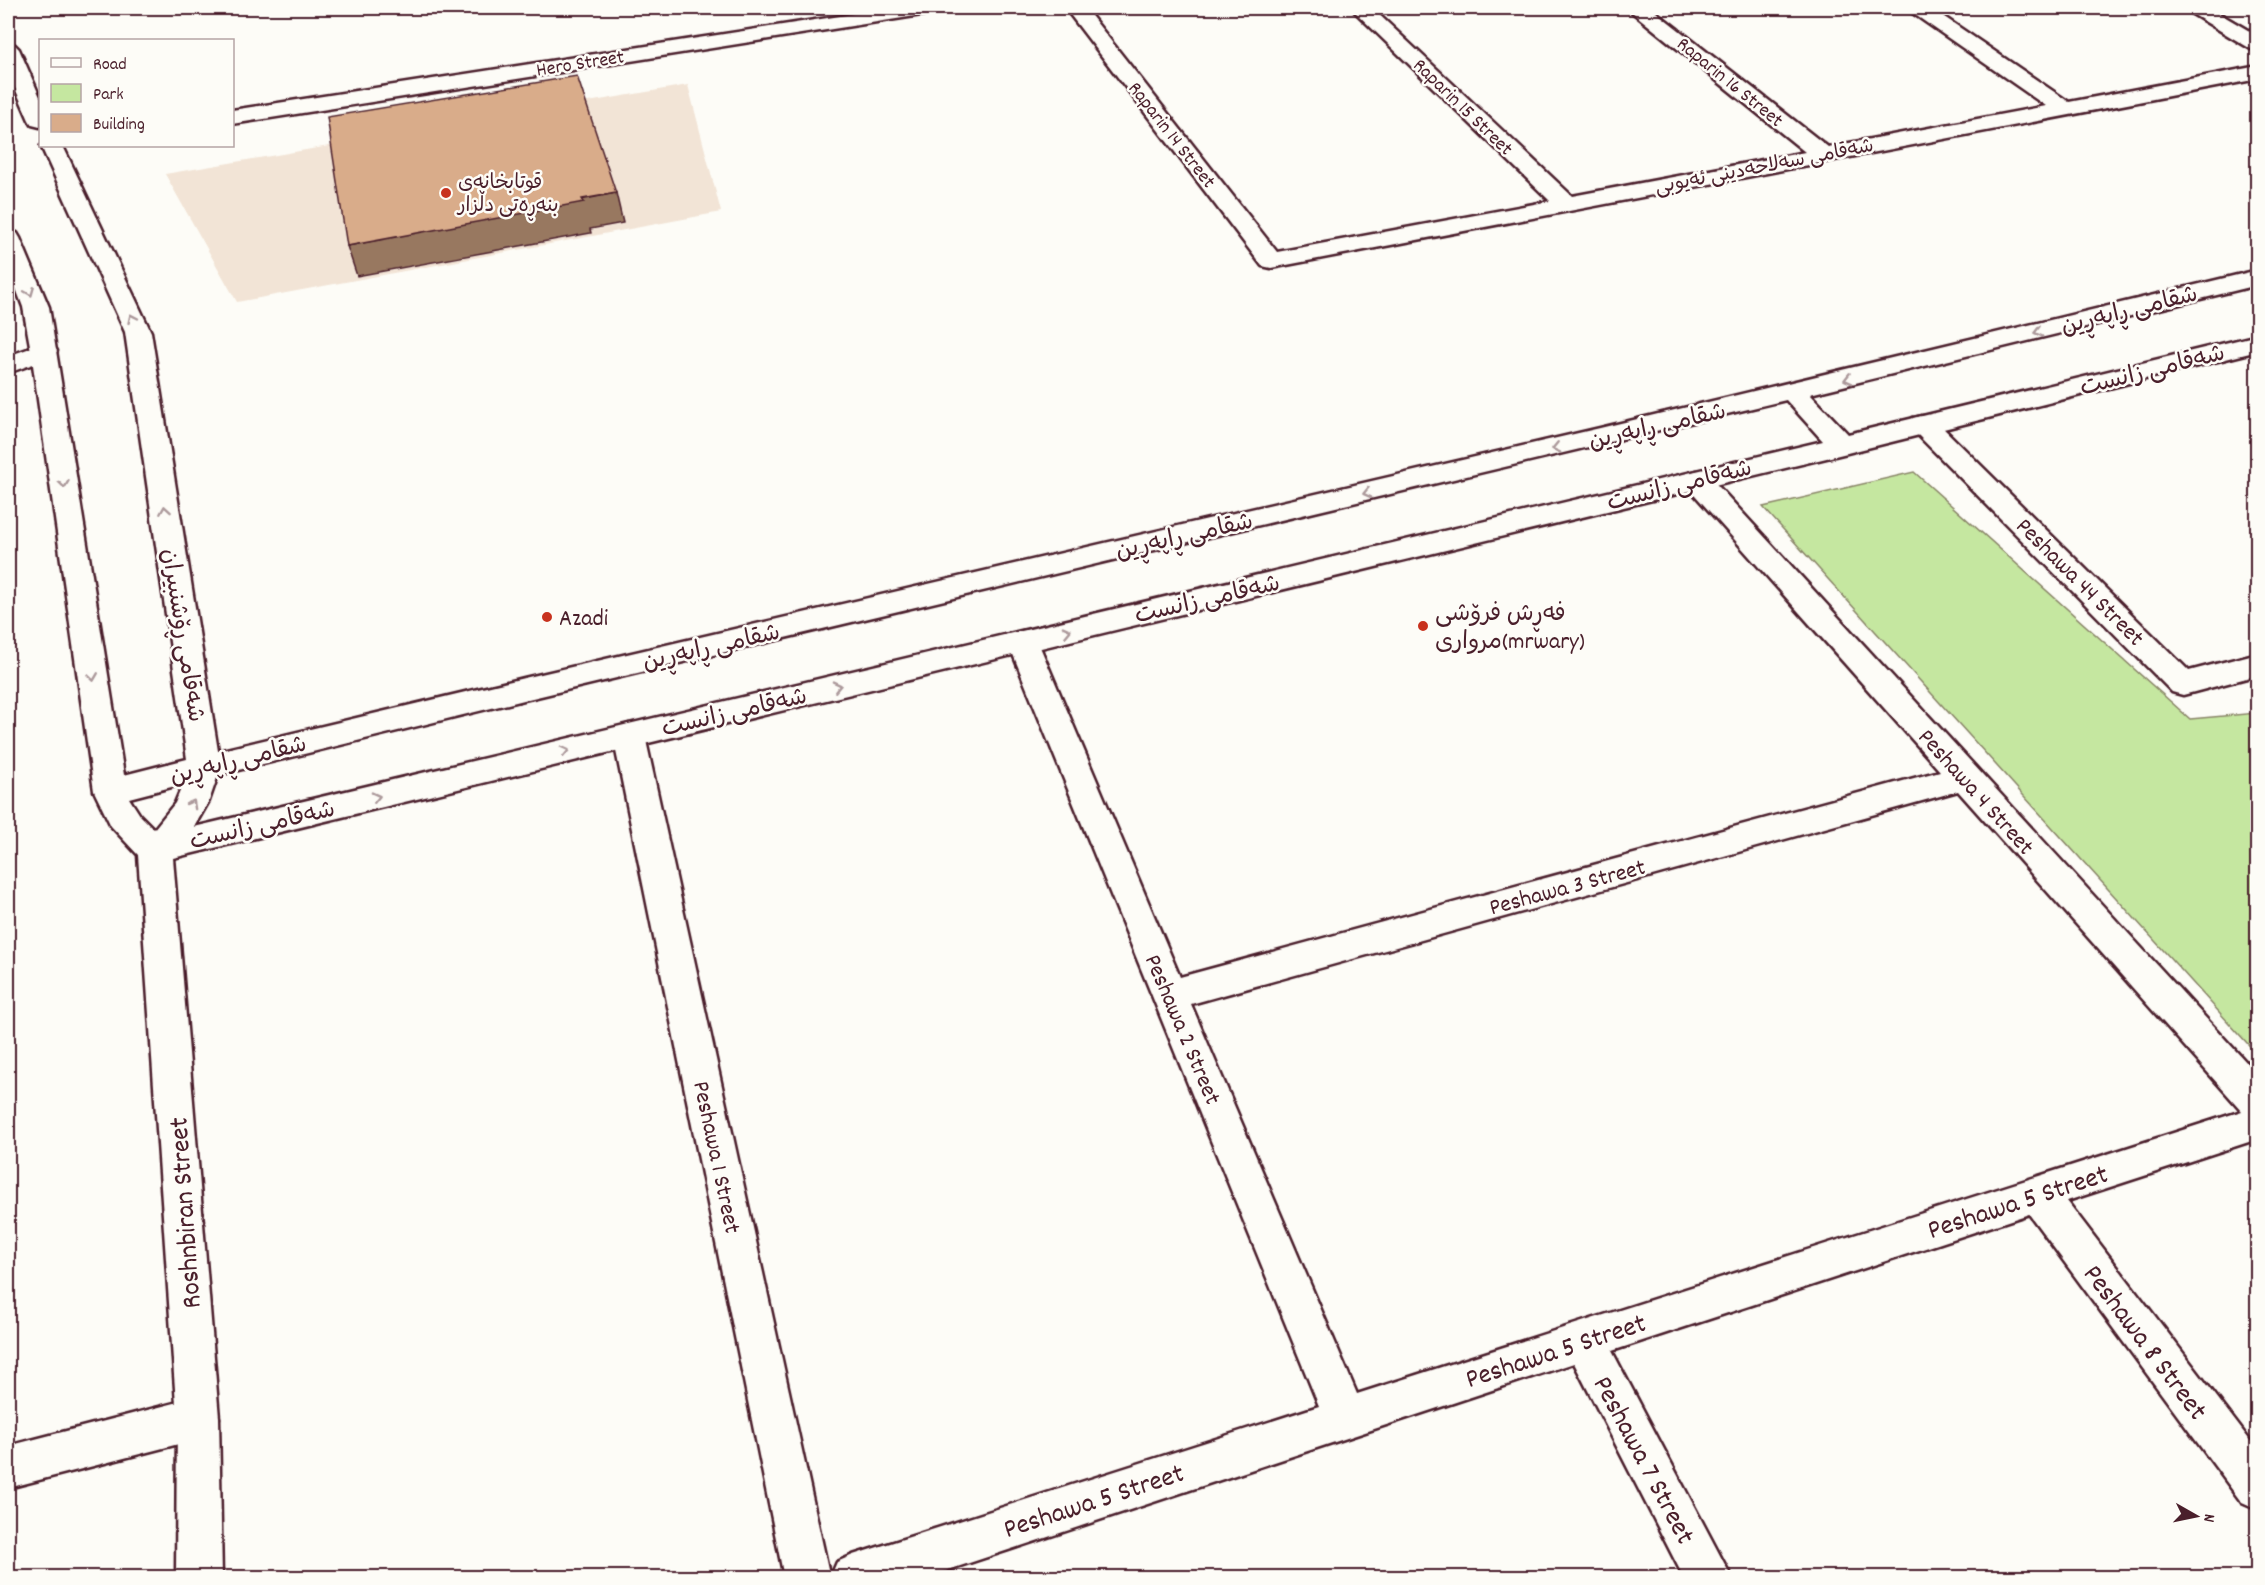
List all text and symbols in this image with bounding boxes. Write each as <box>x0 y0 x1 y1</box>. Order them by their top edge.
street label: Raparin 16 Street <box>1670 32 1788 135</box>
legend <box>39 39 234 147</box>
street label: Hero Street <box>535 44 626 86</box>
text: Road <box>93 53 127 78</box>
street label: Raparin 15 Street <box>1406 53 1518 163</box>
street label: Raparin 14 Street <box>1120 77 1221 195</box>
text: Park <box>93 83 124 108</box>
text: Building <box>93 113 145 138</box>
street label: شەقامی سەلاحەدینی ئەیوبی <box>1653 133 1876 203</box>
place label: قوتابخانەی بنەڕەتی دڵزار <box>456 170 559 221</box>
marker: قوتابخانەی بنەڕەتی دڵزار <box>439 186 453 200</box>
street label: شقامی ڕاپەڕین <box>2058 278 2202 345</box>
one-way arrow <box>23 286 35 297</box>
one-way arrow <box>127 314 139 325</box>
one-way arrow <box>2033 324 2043 337</box>
street label: شەقامی زانست <box>2077 337 2229 406</box>
one-way arrow <box>1843 371 1853 384</box>
street label: شقامی ڕاپەڕین <box>1586 396 1730 460</box>
one-way arrow <box>1552 441 1562 454</box>
street label: شەقامی زانست <box>1604 452 1756 521</box>
one-way arrow <box>57 479 70 489</box>
one-way arrow <box>1362 485 1372 498</box>
one-way arrow <box>160 505 172 514</box>
street label: شقامی ڕاپەڕین <box>1113 506 1257 570</box>
street label: Peshawa 44 Street <box>2007 511 2151 655</box>
street label: شەقامی ڕۆشنبیران <box>151 546 212 725</box>
street label: شەقامی زانست <box>1132 568 1284 634</box>
place label: فەڕش فرۆشی مرواری(mrwary) <box>1435 598 1585 660</box>
place label: Azadi <box>559 603 608 637</box>
marker: Azadi <box>540 610 554 624</box>
street label: شقامی ڕاپەڕین <box>640 617 784 681</box>
marker: فەڕش فرۆشی مرواری(mrwary) <box>1416 619 1430 633</box>
one-way arrow <box>1062 626 1072 639</box>
one-way arrow <box>86 672 98 681</box>
street label: شەقامی زانست <box>659 681 811 747</box>
one-way arrow <box>832 681 842 694</box>
street label: Peshawa 4 Street <box>1909 722 2041 864</box>
street label: شقامی ڕاپەڕین <box>167 728 311 795</box>
one-way arrow <box>560 746 570 759</box>
one-way arrow <box>371 791 381 804</box>
street label: شەقامی زانست <box>187 794 339 860</box>
one-way arrow <box>185 800 196 810</box>
street label: Peshawa 3 Street <box>1486 852 1650 926</box>
street label: Peshawa 2 Street <box>1134 950 1228 1111</box>
street label: Peshawa 1 Street <box>682 1078 748 1237</box>
street label: Roshnbiran Street <box>161 1116 215 1310</box>
street label: Peshawa 5 Street <box>1923 1157 2114 1253</box>
street label: Peshawa 8 Street <box>2071 1258 2215 1430</box>
street label: Peshawa 5 Street <box>1461 1306 1652 1402</box>
street label: Peshawa 7 Street <box>1580 1370 1703 1553</box>
street label: Peshawa 5 Street <box>999 1456 1190 1552</box>
north arrow <box>2166 1486 2226 1546</box>
text: N <box>2196 1512 2220 1524</box>

